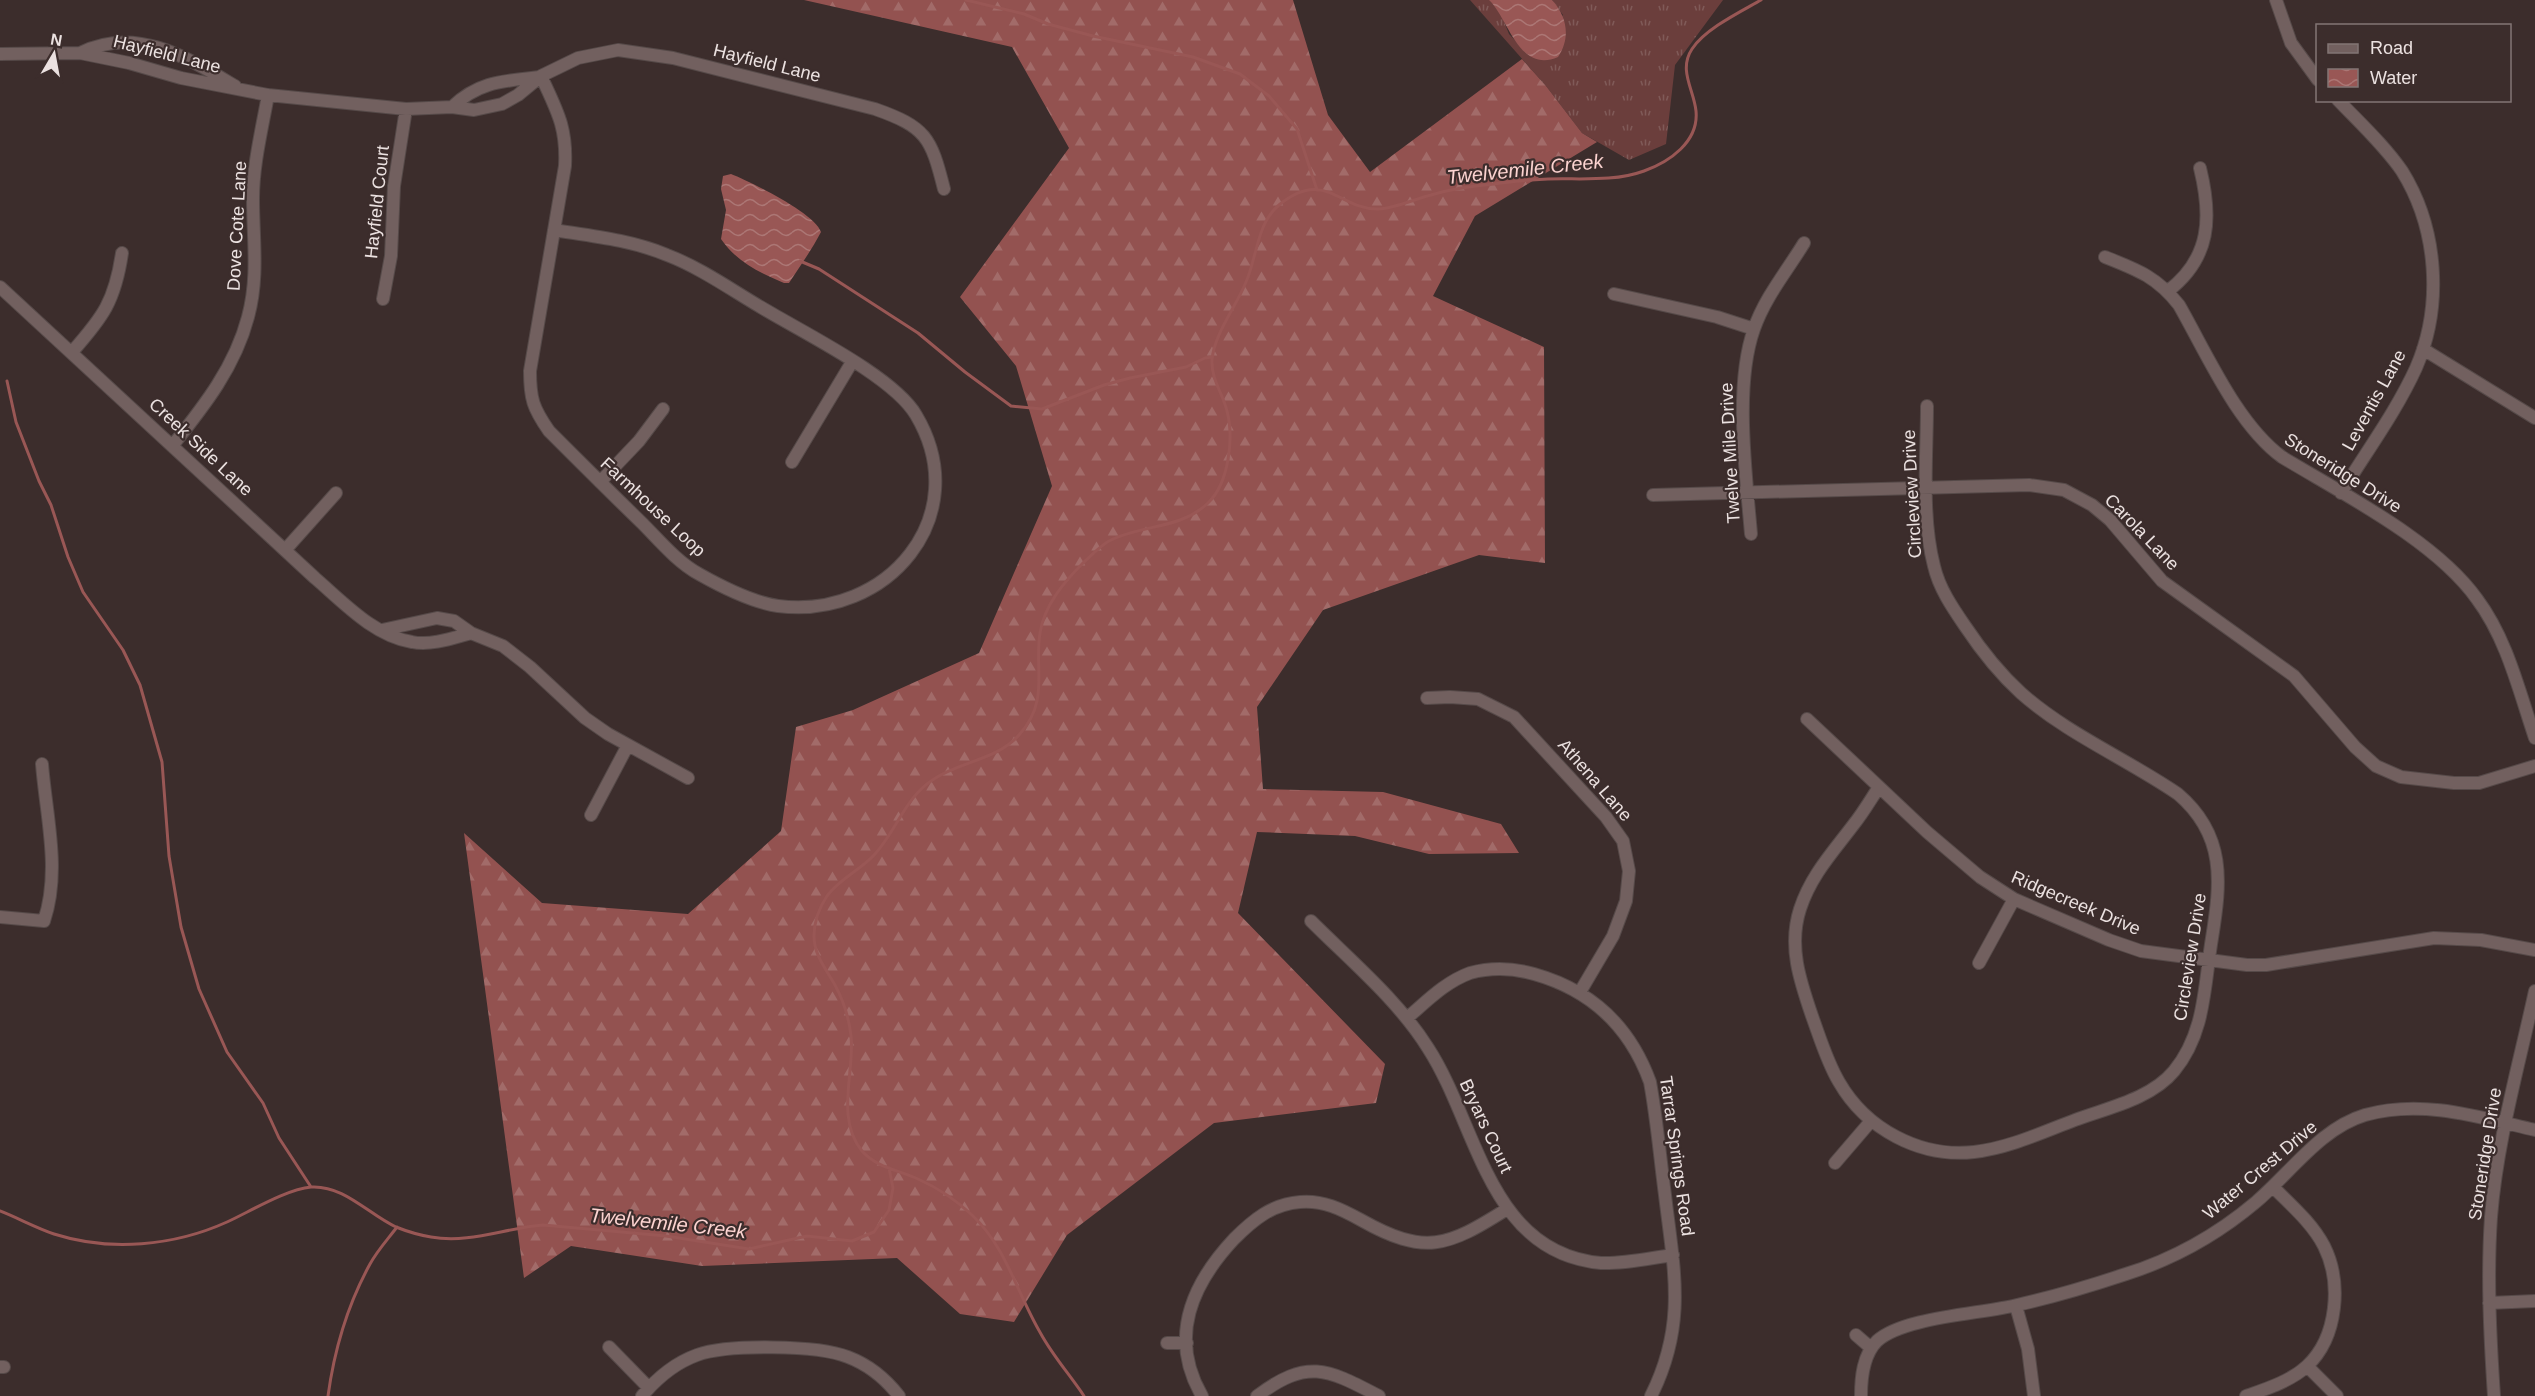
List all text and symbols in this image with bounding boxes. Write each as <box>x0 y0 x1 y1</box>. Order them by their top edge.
north arrow <box>24 24 84 84</box>
legend <box>2316 24 2511 102</box>
text: N <box>49 30 64 49</box>
street label: Hayfield Lane <box>111 31 223 77</box>
text: Road <box>2370 38 2413 58</box>
street label: Hayfield Lane <box>711 40 823 86</box>
text: Water <box>2370 68 2417 88</box>
street label: Hayfield Court <box>361 144 393 260</box>
water label: Twelvemile Creek <box>1446 150 1605 188</box>
street label: Dove Cote Lane <box>224 161 250 291</box>
street label: Leventis Lane <box>2338 346 2410 454</box>
street label: Twelve Mile Drive <box>1716 382 1744 524</box>
street label: Creek Side Lane <box>145 394 257 500</box>
street label: Circleview Drive <box>1899 429 1925 559</box>
street label: Stoneridge Drive <box>2281 429 2405 517</box>
street label: Farmhouse Loop <box>596 453 710 561</box>
street label: Carola Lane <box>2101 490 2183 574</box>
street label: Athena Lane <box>1554 735 1636 825</box>
street label: Ridgecreek Drive <box>2009 867 2143 939</box>
street label: Circleview Drive <box>2170 892 2210 1022</box>
street label: Tarrar Springs Road <box>1656 1075 1698 1237</box>
street label: Bryars Court <box>1456 1076 1516 1176</box>
street label: Stoneridge Drive <box>2465 1086 2505 1222</box>
street label: Water Crest Drive <box>2199 1117 2321 1223</box>
water label: Twelvemile Creek <box>589 1204 748 1242</box>

